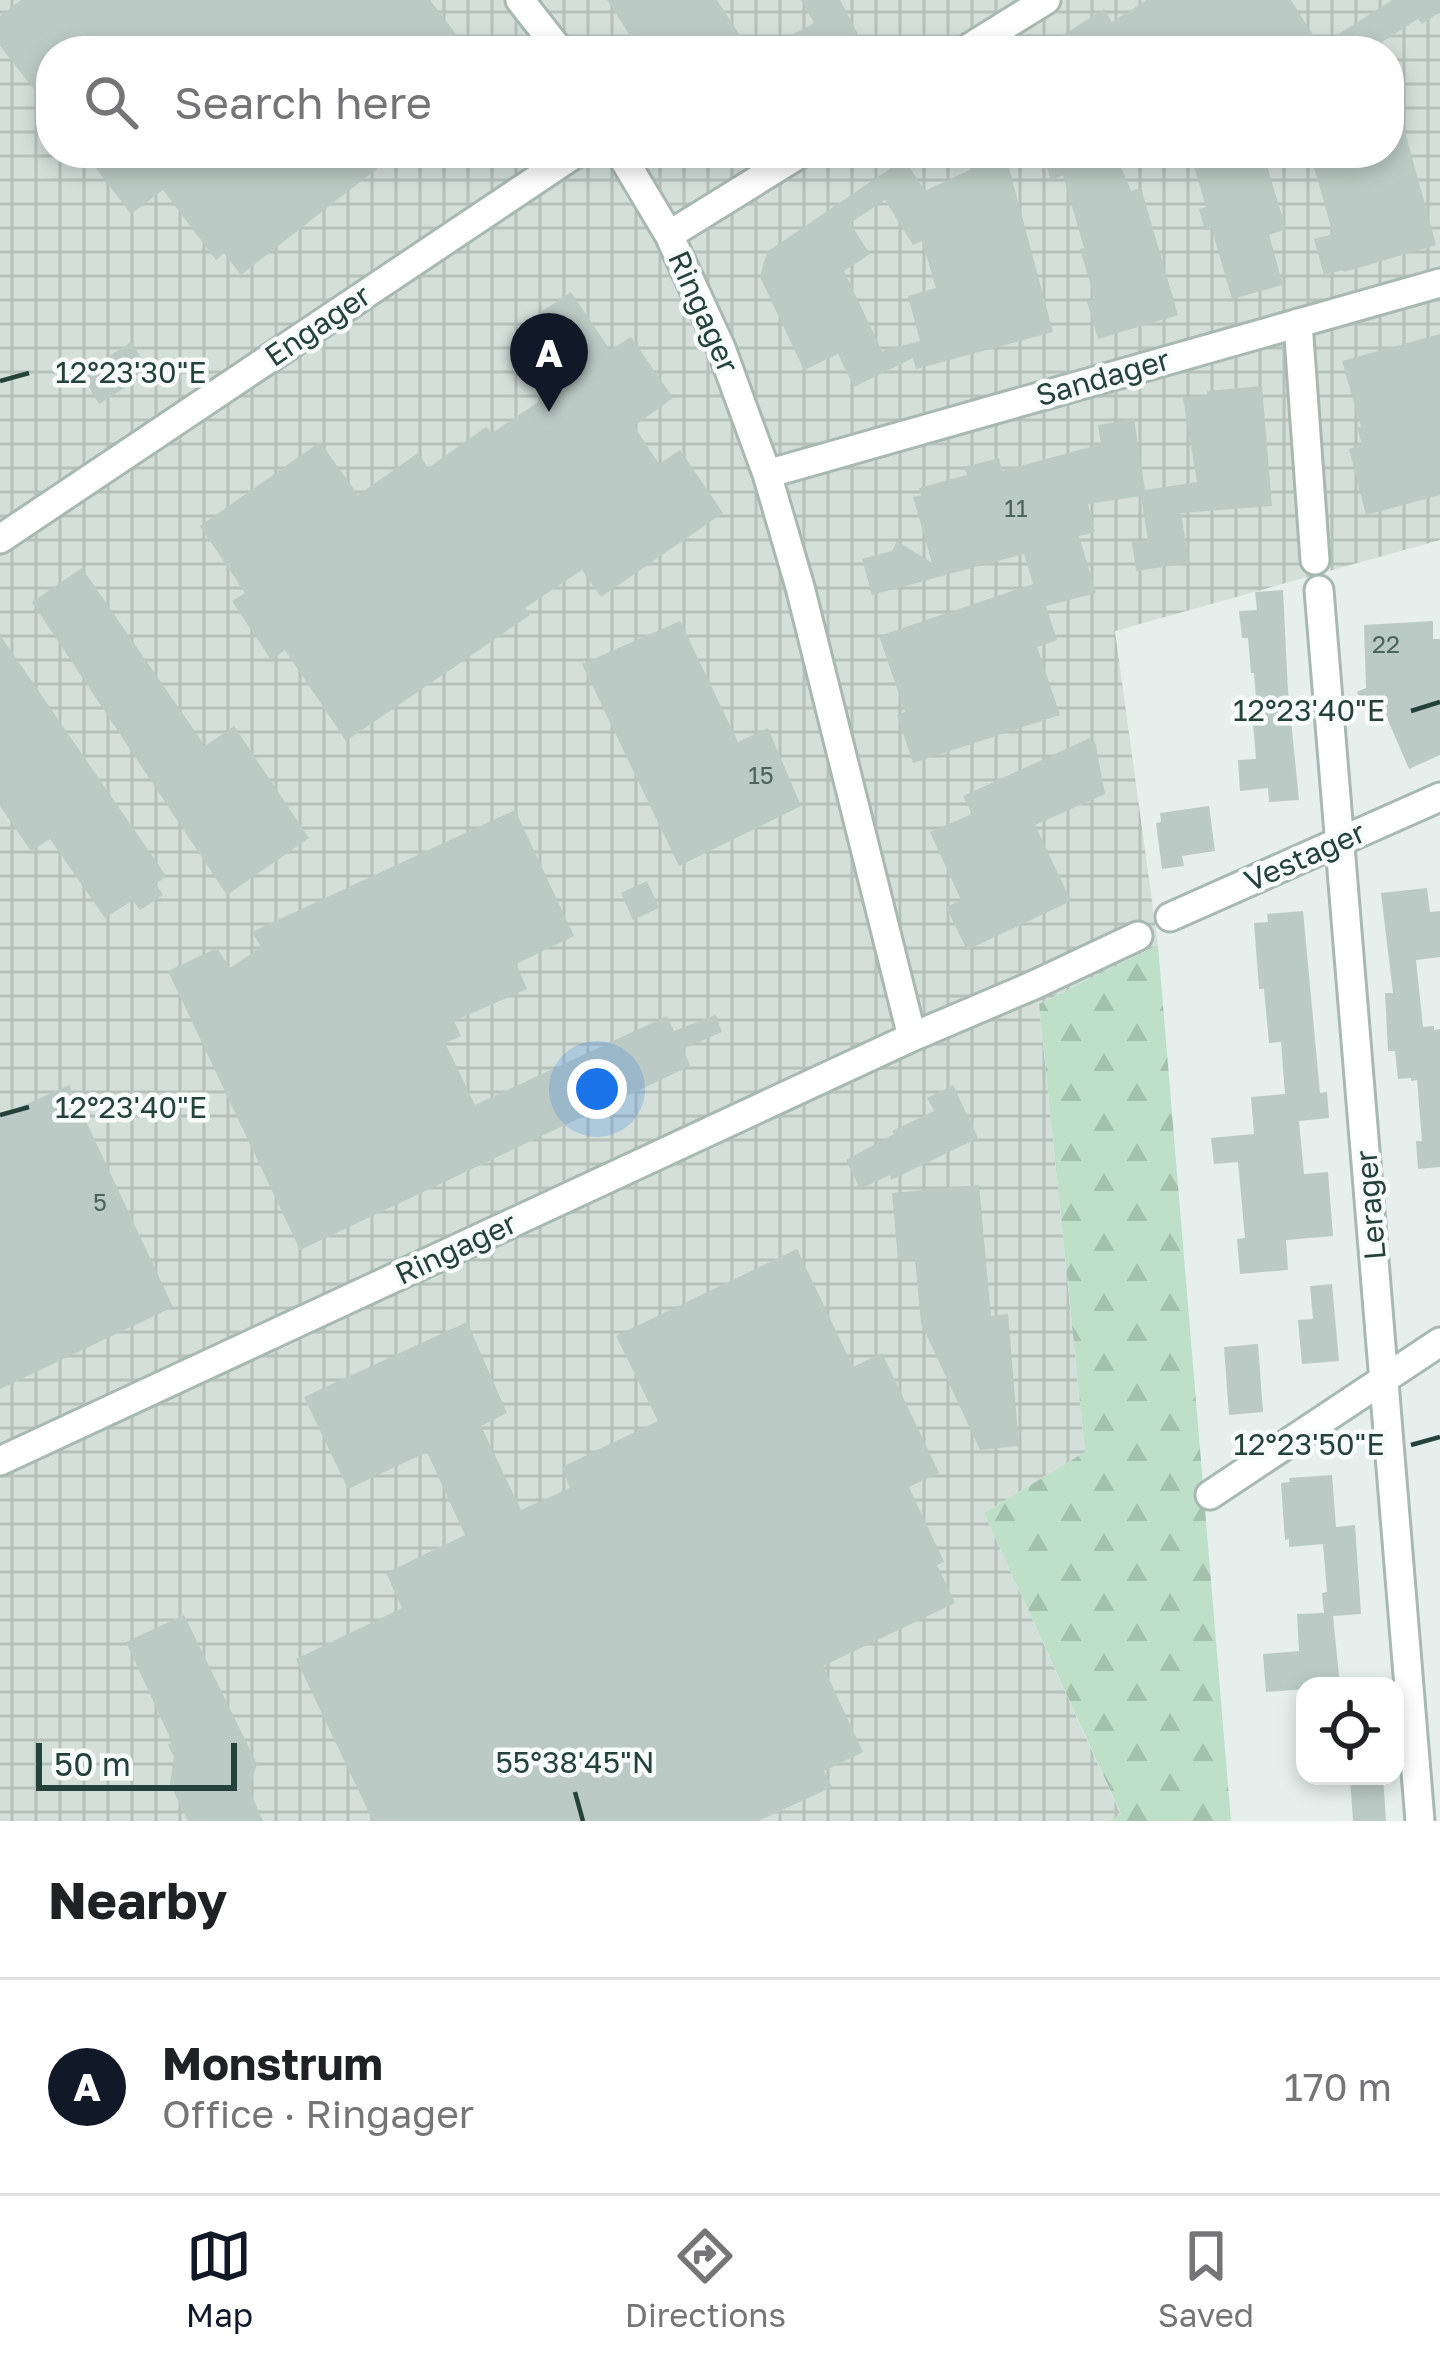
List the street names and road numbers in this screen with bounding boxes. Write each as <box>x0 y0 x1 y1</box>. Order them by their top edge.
street label: Ringager <box>661 245 747 378</box>
street label: Engager <box>258 277 377 374</box>
street label: Sandager <box>1032 341 1174 413</box>
street label: Vestager <box>1239 813 1371 899</box>
street label: Lerager <box>1347 1148 1393 1262</box>
street label: Ringager <box>389 1204 522 1292</box>

